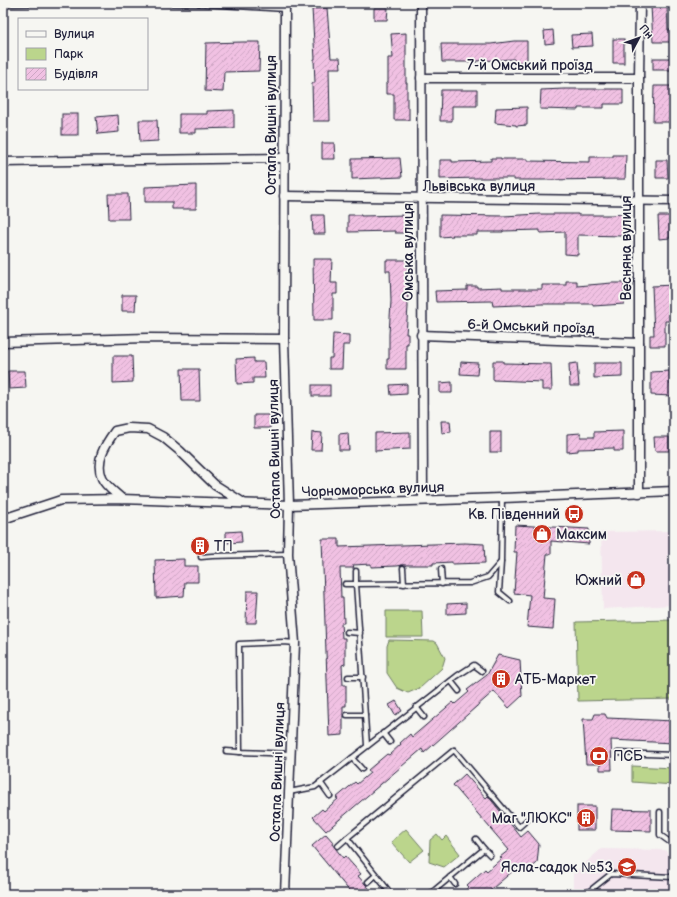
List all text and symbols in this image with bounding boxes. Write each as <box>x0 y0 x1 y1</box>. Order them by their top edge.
legend <box>18 18 148 90</box>
north arrow <box>619 18 659 58</box>
text: Пн <box>636 22 656 42</box>
text: Вулиця <box>54 27 95 42</box>
text: Парк <box>54 47 84 62</box>
street label: Остапа Вишні вулиця <box>263 55 280 195</box>
street label: 7-й Омський проїзд <box>467 57 593 74</box>
text: Будівля <box>54 67 98 82</box>
street label: Львівська вулиця <box>422 178 536 195</box>
street label: Весняна вулиця <box>618 195 635 300</box>
street label: Омська вулиця <box>400 203 417 301</box>
street label: 6-й Омський проїзд <box>467 316 595 337</box>
street label: Остапа Вишні вулиця <box>265 379 284 519</box>
street label: Чорноморська вулиця <box>301 479 445 500</box>
bus stop icon: Кв. Південний <box>563 503 585 525</box>
place label: Кв. Південний <box>468 506 560 523</box>
shop icon: Максим <box>531 523 553 545</box>
place label: Максим <box>556 526 607 543</box>
building icon: ТП <box>189 535 211 557</box>
place label: ТП <box>214 538 233 555</box>
shop icon: Южний <box>625 569 647 591</box>
place label: Южний <box>575 572 622 589</box>
building icon: АТБ-Маркет <box>490 668 512 690</box>
place label: АТБ-Маркет <box>514 671 597 688</box>
street label: Остапа Вишні вулиця <box>267 702 288 842</box>
bank icon: ПСБ <box>588 745 610 767</box>
place label: ПСБ <box>613 748 643 765</box>
building icon: Маг "ЛЮКС" <box>575 807 597 829</box>
place label: Маг "ЛЮКС" <box>491 810 572 827</box>
school or university icon: Ясла-садок №53 <box>616 856 638 878</box>
place label: Ясла-садок №53 <box>501 859 613 876</box>

